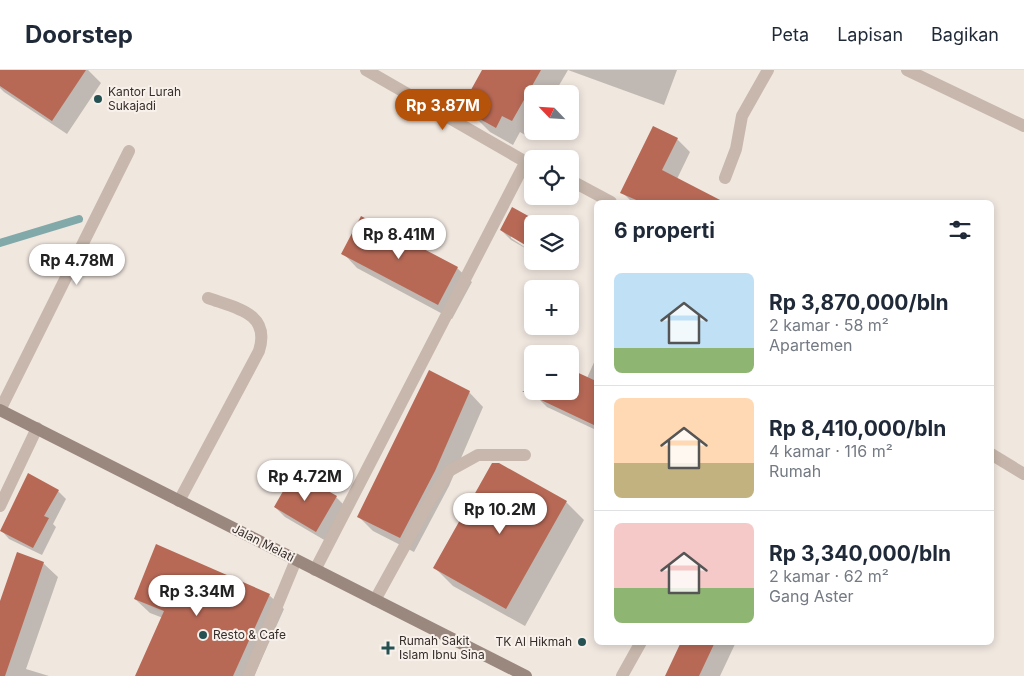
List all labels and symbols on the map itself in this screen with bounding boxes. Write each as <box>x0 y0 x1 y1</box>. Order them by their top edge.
place label: Kantor Lurah Sukajadi <box>108 84 181 113</box>
north arrow <box>524 85 579 140</box>
pin: Rp 3.87M <box>391 88 495 131</box>
marker: Kantor Lurah Sukajadi <box>92 93 104 105</box>
pin: Rp 8.41M <box>347 218 451 260</box>
pin: Rp 4.78M <box>25 244 129 286</box>
pin: Rp 4.72M <box>253 460 357 502</box>
pin: Rp 10.2M <box>448 492 552 535</box>
street label: Jalan Melati <box>230 520 297 565</box>
pin: Rp 3.34M <box>145 574 249 617</box>
place label: Resto & Cafe <box>213 627 286 642</box>
marker: Resto & Cafe <box>197 629 209 641</box>
place label: Rumah Sakit Islam Ibnu Sina <box>399 633 485 662</box>
place label: TK Al Hikmah <box>496 634 572 649</box>
marker: TK Al Hikmah <box>576 636 588 648</box>
marker: Rumah Sakit Islam Ibnu Sina <box>381 641 395 655</box>

